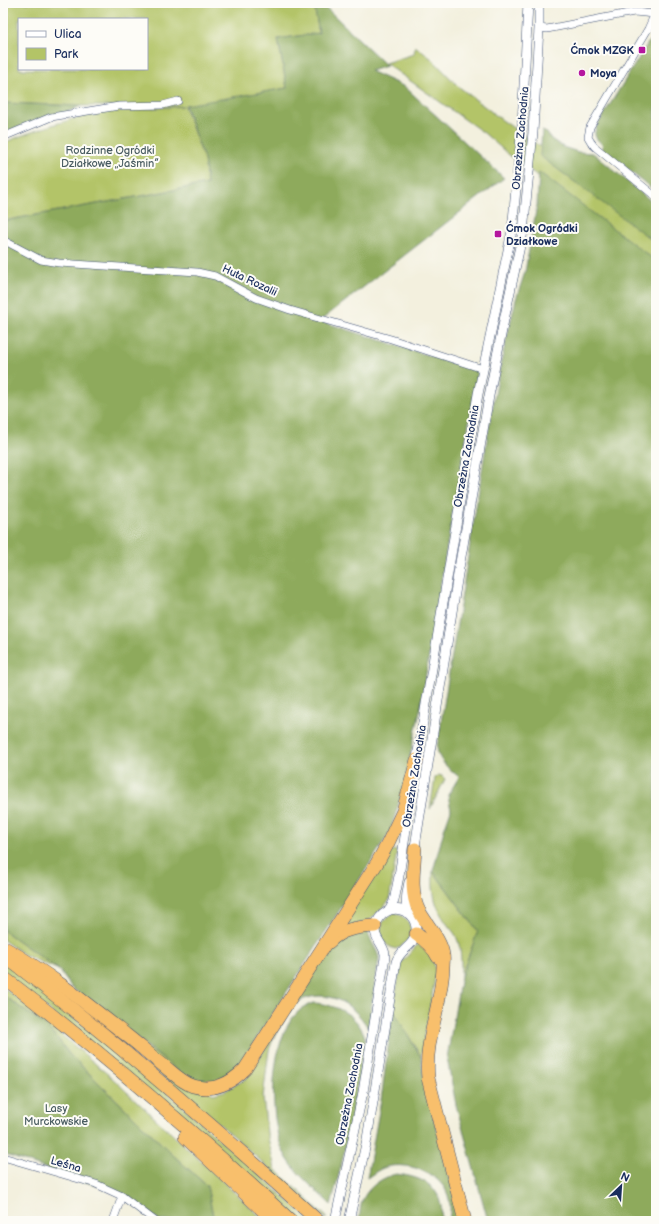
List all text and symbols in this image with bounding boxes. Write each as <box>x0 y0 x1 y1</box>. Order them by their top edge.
legend <box>18 18 148 70</box>
text: Ulica <box>54 27 82 42</box>
place label: Ćmok MZGK <box>570 42 635 57</box>
marker: Ćmok MZGK <box>637 45 647 55</box>
text: Park <box>54 47 78 62</box>
place label: Moya <box>590 67 617 80</box>
marker: Moya <box>577 68 587 78</box>
street label: Obrzeżna Zachodnia <box>510 86 531 190</box>
park label: Rodzinne Ogródki Działkowe „Jaśmin” <box>61 144 159 170</box>
place label: Ćmok Ogródki Działkowe <box>506 220 578 248</box>
marker: Ćmok Ogródki Działkowe <box>493 229 503 239</box>
street label: Huta Rozalii <box>220 262 279 299</box>
street label: Obrzeżna Zachodnia <box>451 404 482 508</box>
street label: Obrzeżna Zachodnia <box>400 724 429 828</box>
street label: Obrzeżna Zachodnia <box>333 1042 366 1146</box>
park label: Lasy Murckowskie <box>24 1102 88 1128</box>
street label: Leśna <box>49 1154 83 1175</box>
north arrow <box>601 1166 641 1206</box>
text: N <box>619 1170 632 1185</box>

